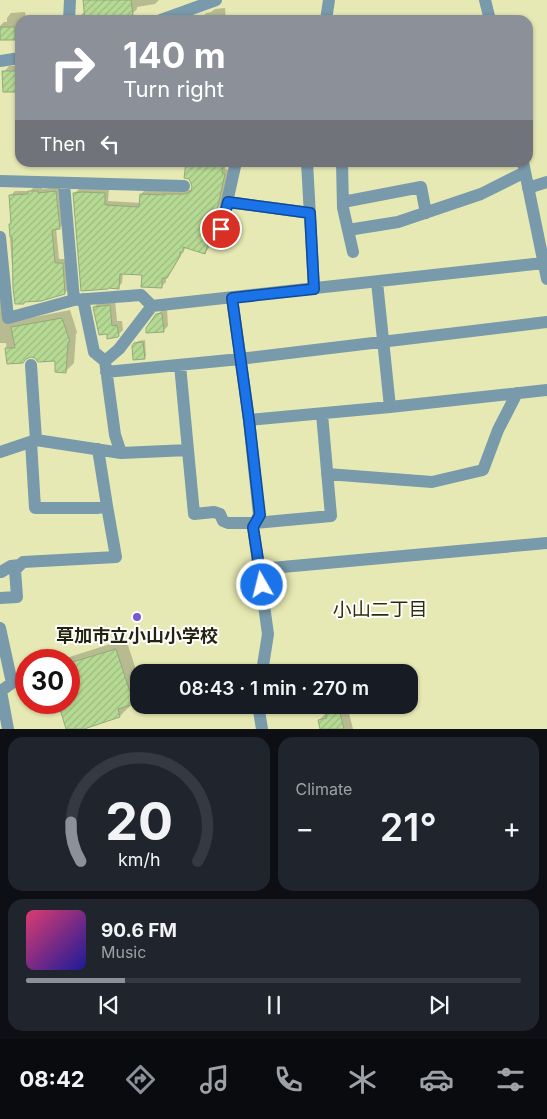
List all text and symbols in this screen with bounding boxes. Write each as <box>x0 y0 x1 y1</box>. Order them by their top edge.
text: 140 m <box>123 34 226 76</box>
icon: right <box>40 35 105 100</box>
text: Turn right <box>123 76 224 102</box>
icon: left <box>96 130 124 158</box>
text: Then <box>40 133 86 156</box>
pin <box>200 208 242 250</box>
icon: arrive <box>207 215 235 243</box>
position arrow <box>235 558 287 610</box>
district label: 小山二丁目 <box>332 598 428 621</box>
marker: 草加市立小山小学校 <box>131 611 143 623</box>
place label: 草加市立小山小学校 <box>56 625 218 646</box>
speed limit sign: 30 <box>15 649 80 714</box>
text: 08:43 · 1 min · 270 m <box>179 677 369 700</box>
text: Climate <box>296 779 352 799</box>
text: 20 <box>105 790 173 853</box>
text: 21° <box>380 804 437 850</box>
text: − <box>296 811 314 845</box>
text: + <box>502 811 521 845</box>
text: km/h <box>118 849 160 870</box>
text: 90.6 FM <box>101 919 177 942</box>
text: Music <box>101 942 146 962</box>
icon: previous <box>95 991 123 1019</box>
icon: pause <box>260 991 288 1019</box>
icon: next <box>425 991 453 1019</box>
icon: directions <box>123 1062 158 1097</box>
icon: music <box>197 1062 232 1097</box>
icon: phone <box>271 1062 306 1097</box>
icon: climate <box>345 1062 380 1097</box>
icon: car <box>419 1062 454 1097</box>
icon: filters <box>493 1062 528 1097</box>
text: 08:42 <box>19 1066 85 1092</box>

